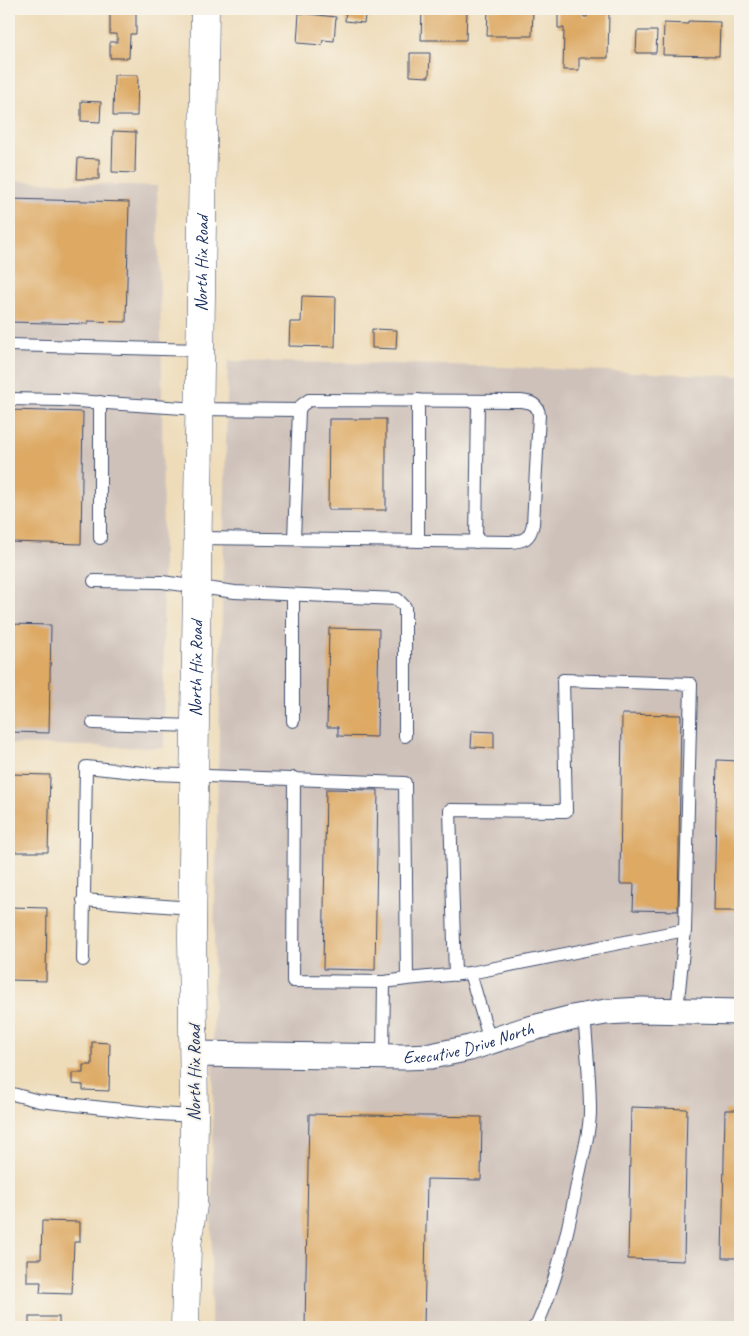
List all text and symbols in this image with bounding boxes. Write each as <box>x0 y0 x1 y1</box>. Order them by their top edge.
street label: North Hix Road <box>190 212 213 312</box>
street label: North Hix Road <box>184 617 207 717</box>
street label: Executive Drive North <box>403 1017 536 1068</box>
street label: North Hix Road <box>183 1022 205 1121</box>

